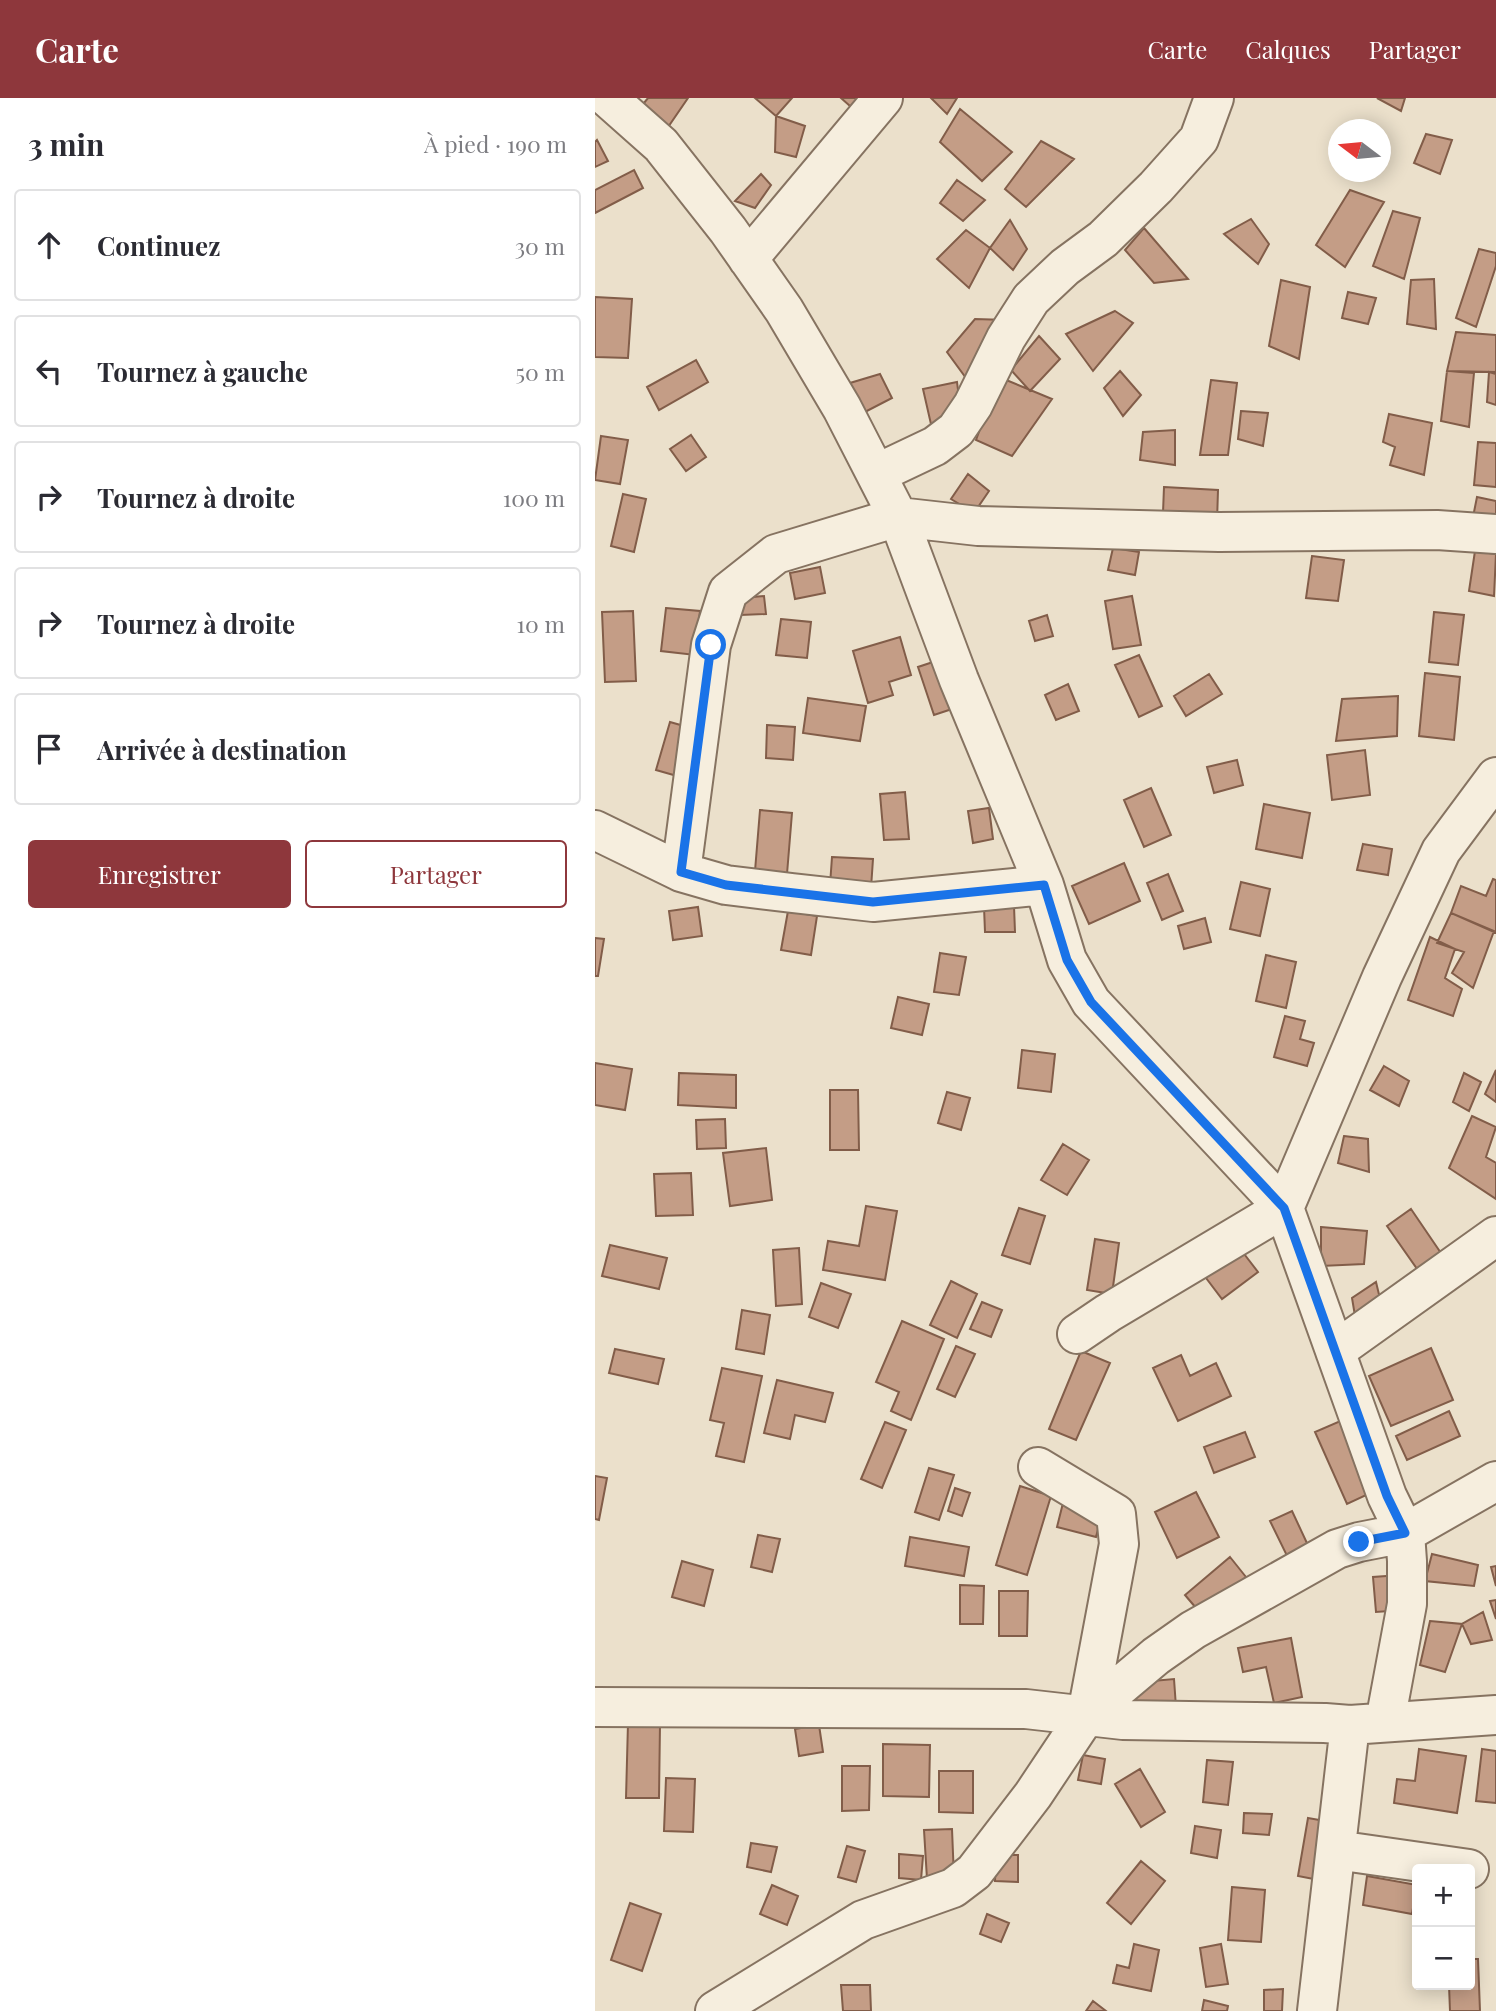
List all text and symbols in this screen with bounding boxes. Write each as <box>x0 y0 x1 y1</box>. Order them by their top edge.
text: Carte <box>35 27 119 71</box>
text: Carte <box>1148 33 1207 65</box>
text: Calques <box>1245 33 1331 65</box>
text: Partager <box>1369 33 1461 65</box>
north arrow <box>1328 119 1391 182</box>
text: 3 min <box>28 124 104 164</box>
text: À pied · 190 m <box>424 128 567 159</box>
icon: ahead <box>30 226 68 264</box>
text: Continuez <box>97 228 220 263</box>
text: 30 m <box>515 230 565 261</box>
icon: left <box>30 352 68 390</box>
text: Tournez à gauche <box>97 354 308 389</box>
text: 50 m <box>516 356 565 387</box>
icon: right <box>30 478 68 516</box>
text: Tournez à droite <box>97 480 295 515</box>
text: 100 m <box>503 482 565 513</box>
icon: right <box>30 604 68 642</box>
text: Tournez à droite <box>97 606 295 641</box>
text: 10 m <box>517 608 565 639</box>
route start <box>695 629 726 660</box>
icon: arrive <box>30 730 68 768</box>
text: Arrivée à destination <box>97 732 347 767</box>
button: Enregistrer <box>28 840 291 908</box>
button: Partager <box>305 840 567 908</box>
route end <box>1343 1526 1374 1557</box>
map controls <box>1412 1864 1475 1990</box>
button: + <box>1412 1864 1475 1927</box>
button: − <box>1412 1927 1475 1990</box>

